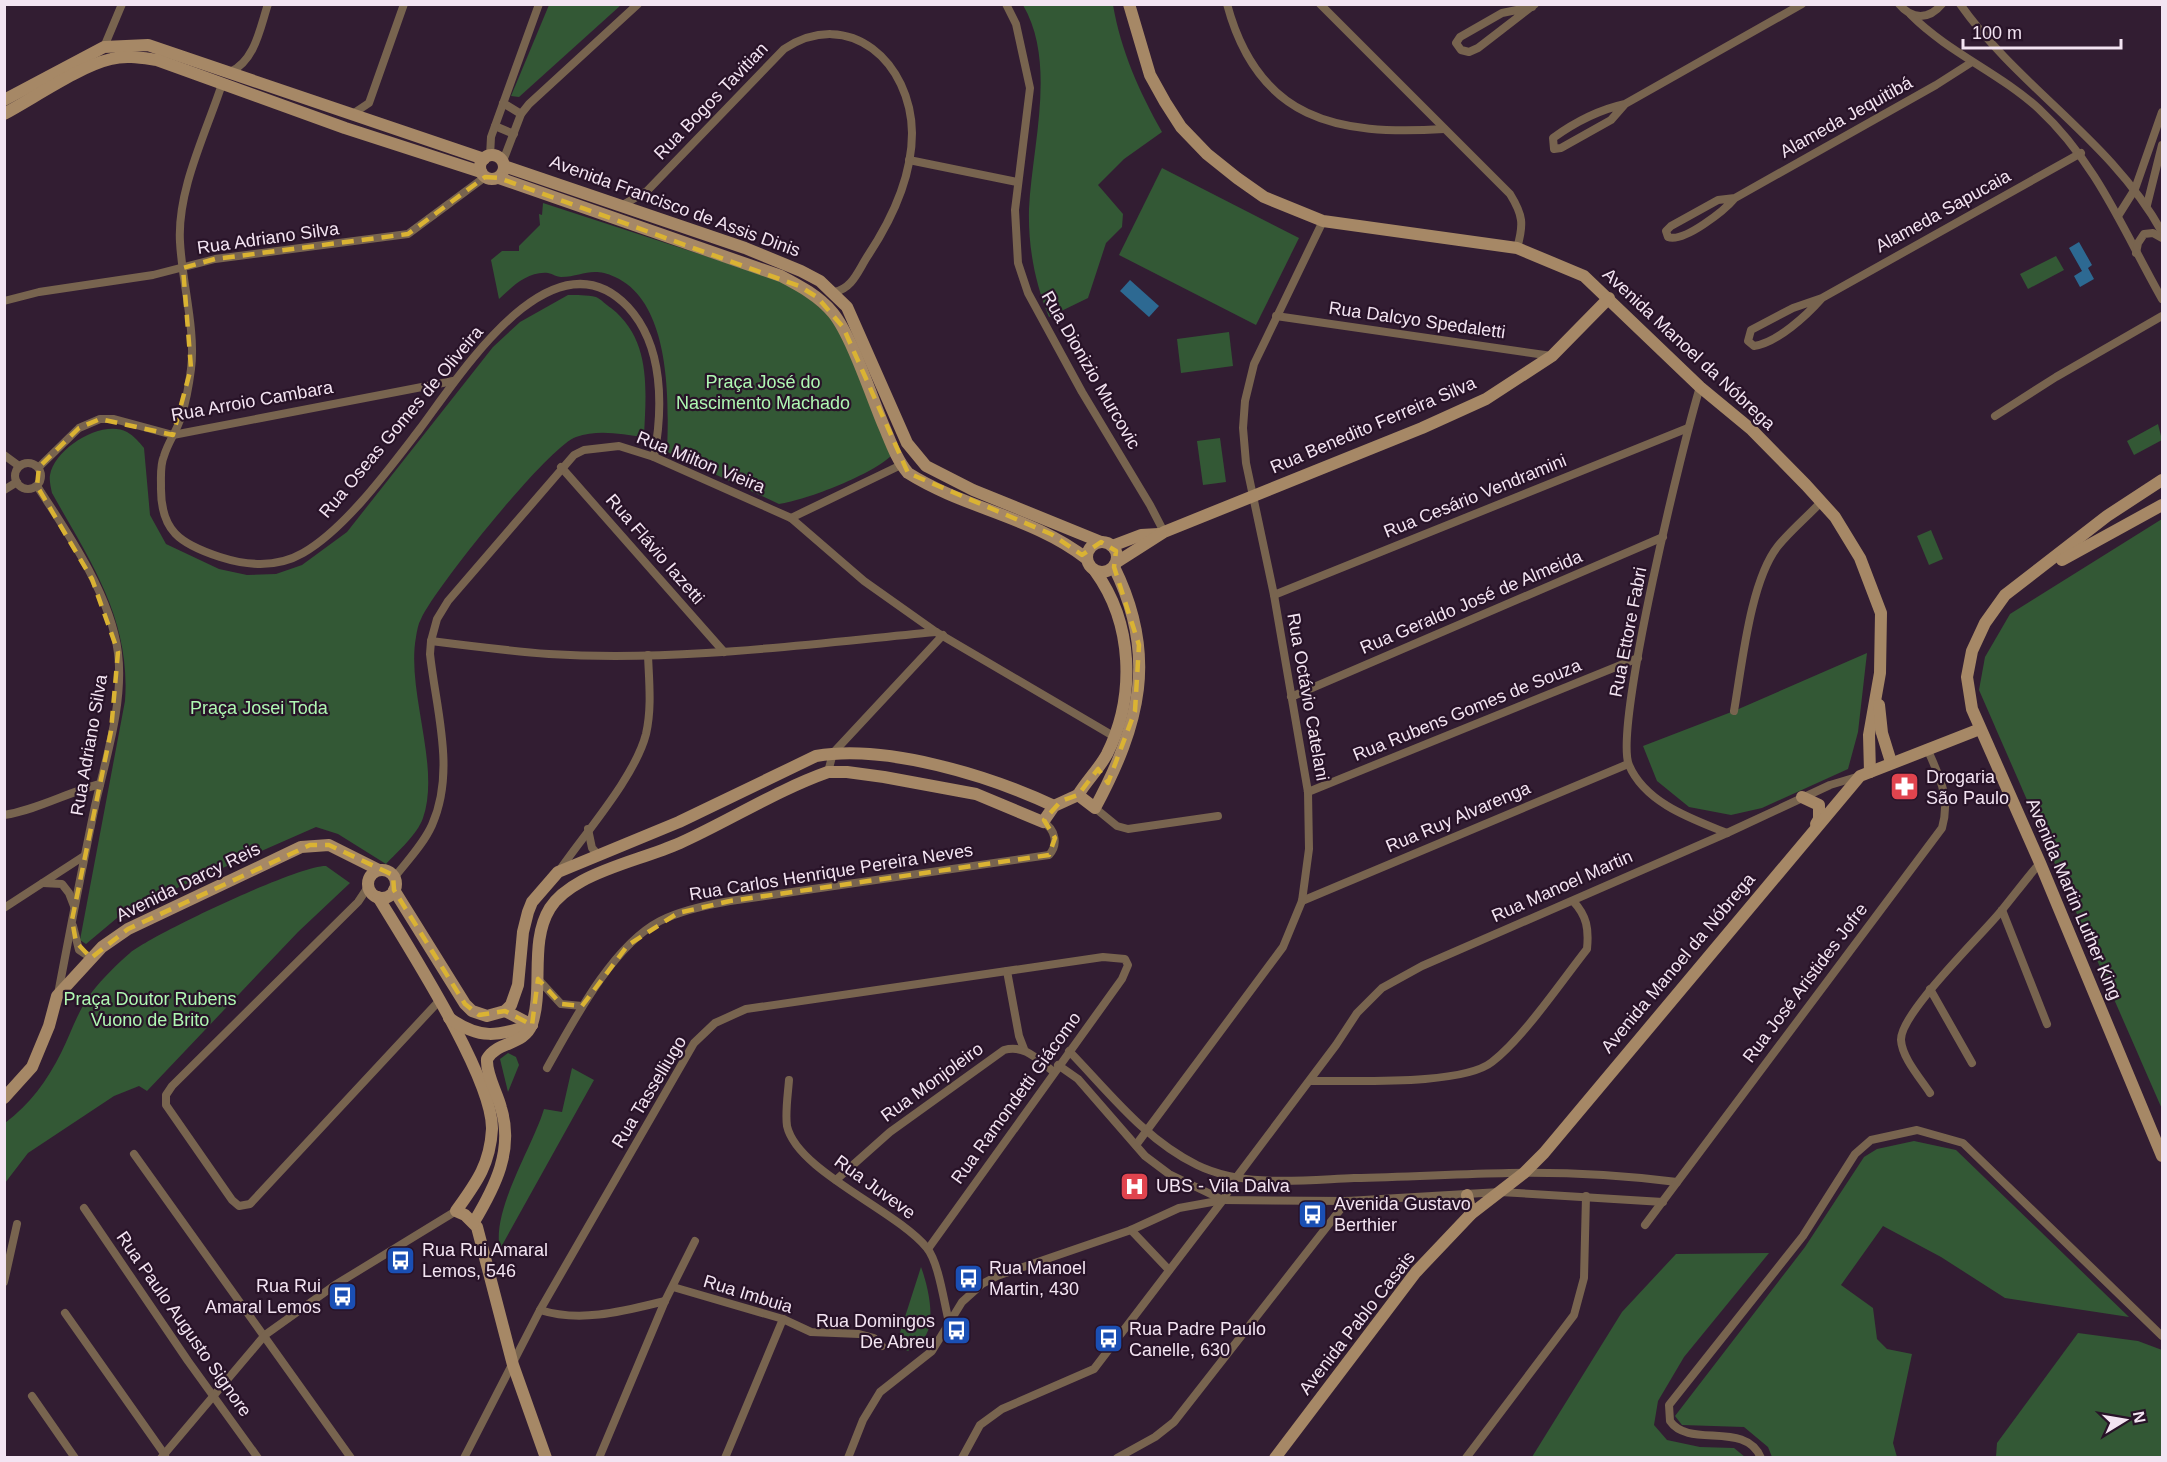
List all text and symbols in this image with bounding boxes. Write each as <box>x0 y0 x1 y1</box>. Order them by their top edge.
scale bar <box>1963 12 2120 50</box>
text: 100 m <box>1972 23 2022 43</box>
street label: Rua Bogos Tavitian <box>650 38 772 164</box>
street label: Alameda Jequitibá <box>1776 72 1916 162</box>
street label: Avenida Francisco de Assis Dinis <box>547 151 803 261</box>
street label: Alameda Sapucaia <box>1872 165 2015 256</box>
street label: Rua Adriano Silva <box>196 218 341 258</box>
street label: Avenida Manoel da Nóbrega <box>1599 264 1780 435</box>
street label: Rua Dionizio Murcovic <box>1038 287 1144 453</box>
street label: Rua Dalcyo Spedaletti <box>1327 298 1507 342</box>
street label: Rua Oseas Gomes de Oliveira <box>315 321 488 522</box>
park label: Praça José do Nascimento Machado <box>676 372 850 413</box>
street label: Rua Benedito Ferreira Silva <box>1267 372 1480 477</box>
street label: Rua Arroio Cambara <box>169 377 335 425</box>
street label: Rua Milton Vieira <box>634 427 769 497</box>
street label: Rua Cesário Vendramini <box>1381 450 1569 542</box>
street label: Rua Flávio Iazetti <box>602 490 708 608</box>
street label: Rua Geraldo José de Almeida <box>1357 546 1586 658</box>
street label: Rua Ettore Fabri <box>1606 565 1650 699</box>
street label: Rua Octávio Catelani <box>1283 612 1333 782</box>
street label: Rua Rubens Gomes de Souza <box>1350 655 1585 765</box>
street label: Rua Adriano Silva <box>67 672 111 817</box>
park label: Praça Josei Toda <box>190 698 329 718</box>
place label: Drogaria São Paulo <box>1926 767 2009 808</box>
pharmacy icon: Drogaria São Paulo <box>1889 771 1921 803</box>
street label: Rua Ruy Alvarenga <box>1383 777 1534 857</box>
street label: Avenida Martin Luther King <box>2022 795 2126 1003</box>
street label: Avenida Darcy Reis <box>113 838 263 926</box>
street label: Rua Carlos Henrique Pereira Neves <box>688 840 974 904</box>
street label: Rua Manoel Martin <box>1488 846 1636 926</box>
street label: Avenida Manoel da Nóbrega <box>1597 869 1760 1057</box>
street label: Rua José Aristides Jofre <box>1739 899 1871 1067</box>
park label: Praça Doutor Rubens Vuono de Brito <box>63 989 237 1030</box>
street label: Rua Ramondetti Giácomo <box>947 1008 1085 1188</box>
street label: Rua Tasselliugo <box>608 1033 690 1151</box>
street label: Rua Monjoleiro <box>877 1038 987 1126</box>
street label: Rua Juveve <box>831 1151 919 1223</box>
hospital icon: UBS - Vila Dalva <box>1119 1170 1151 1202</box>
place label: UBS - Vila Dalva <box>1156 1176 1291 1196</box>
place label: Avenida Gustavo Berthier <box>1334 1194 1471 1235</box>
bus stop icon: Avenida Gustavo Berthier <box>1297 1198 1329 1230</box>
street label: Rua Paulo Augusto Signore <box>112 1228 256 1420</box>
place label: Rua Rui Amaral Lemos, 546 <box>422 1240 548 1281</box>
bus stop icon: Rua Rui Amaral Lemos, 546 <box>385 1244 417 1276</box>
street label: Avenida Pablo Casais <box>1295 1248 1419 1398</box>
place label: Rua Manoel Martin, 430 <box>989 1258 1086 1299</box>
bus stop icon: Rua Manoel Martin, 430 <box>952 1262 984 1294</box>
street label: Rua Imbuia <box>701 1271 796 1317</box>
place label: Rua Rui Amaral Lemos <box>205 1276 321 1317</box>
bus stop icon: Rua Rui Amaral Lemos <box>326 1280 358 1312</box>
place label: Rua Domingos De Abreu <box>816 1311 935 1352</box>
bus stop icon: Rua Domingos De Abreu <box>940 1315 972 1347</box>
place label: Rua Padre Paulo Canelle, 630 <box>1129 1319 1266 1360</box>
bus stop icon: Rua Padre Paulo Canelle, 630 <box>1092 1323 1124 1355</box>
north arrow <box>2095 1390 2155 1450</box>
text: N <box>2130 1410 2149 1425</box>

